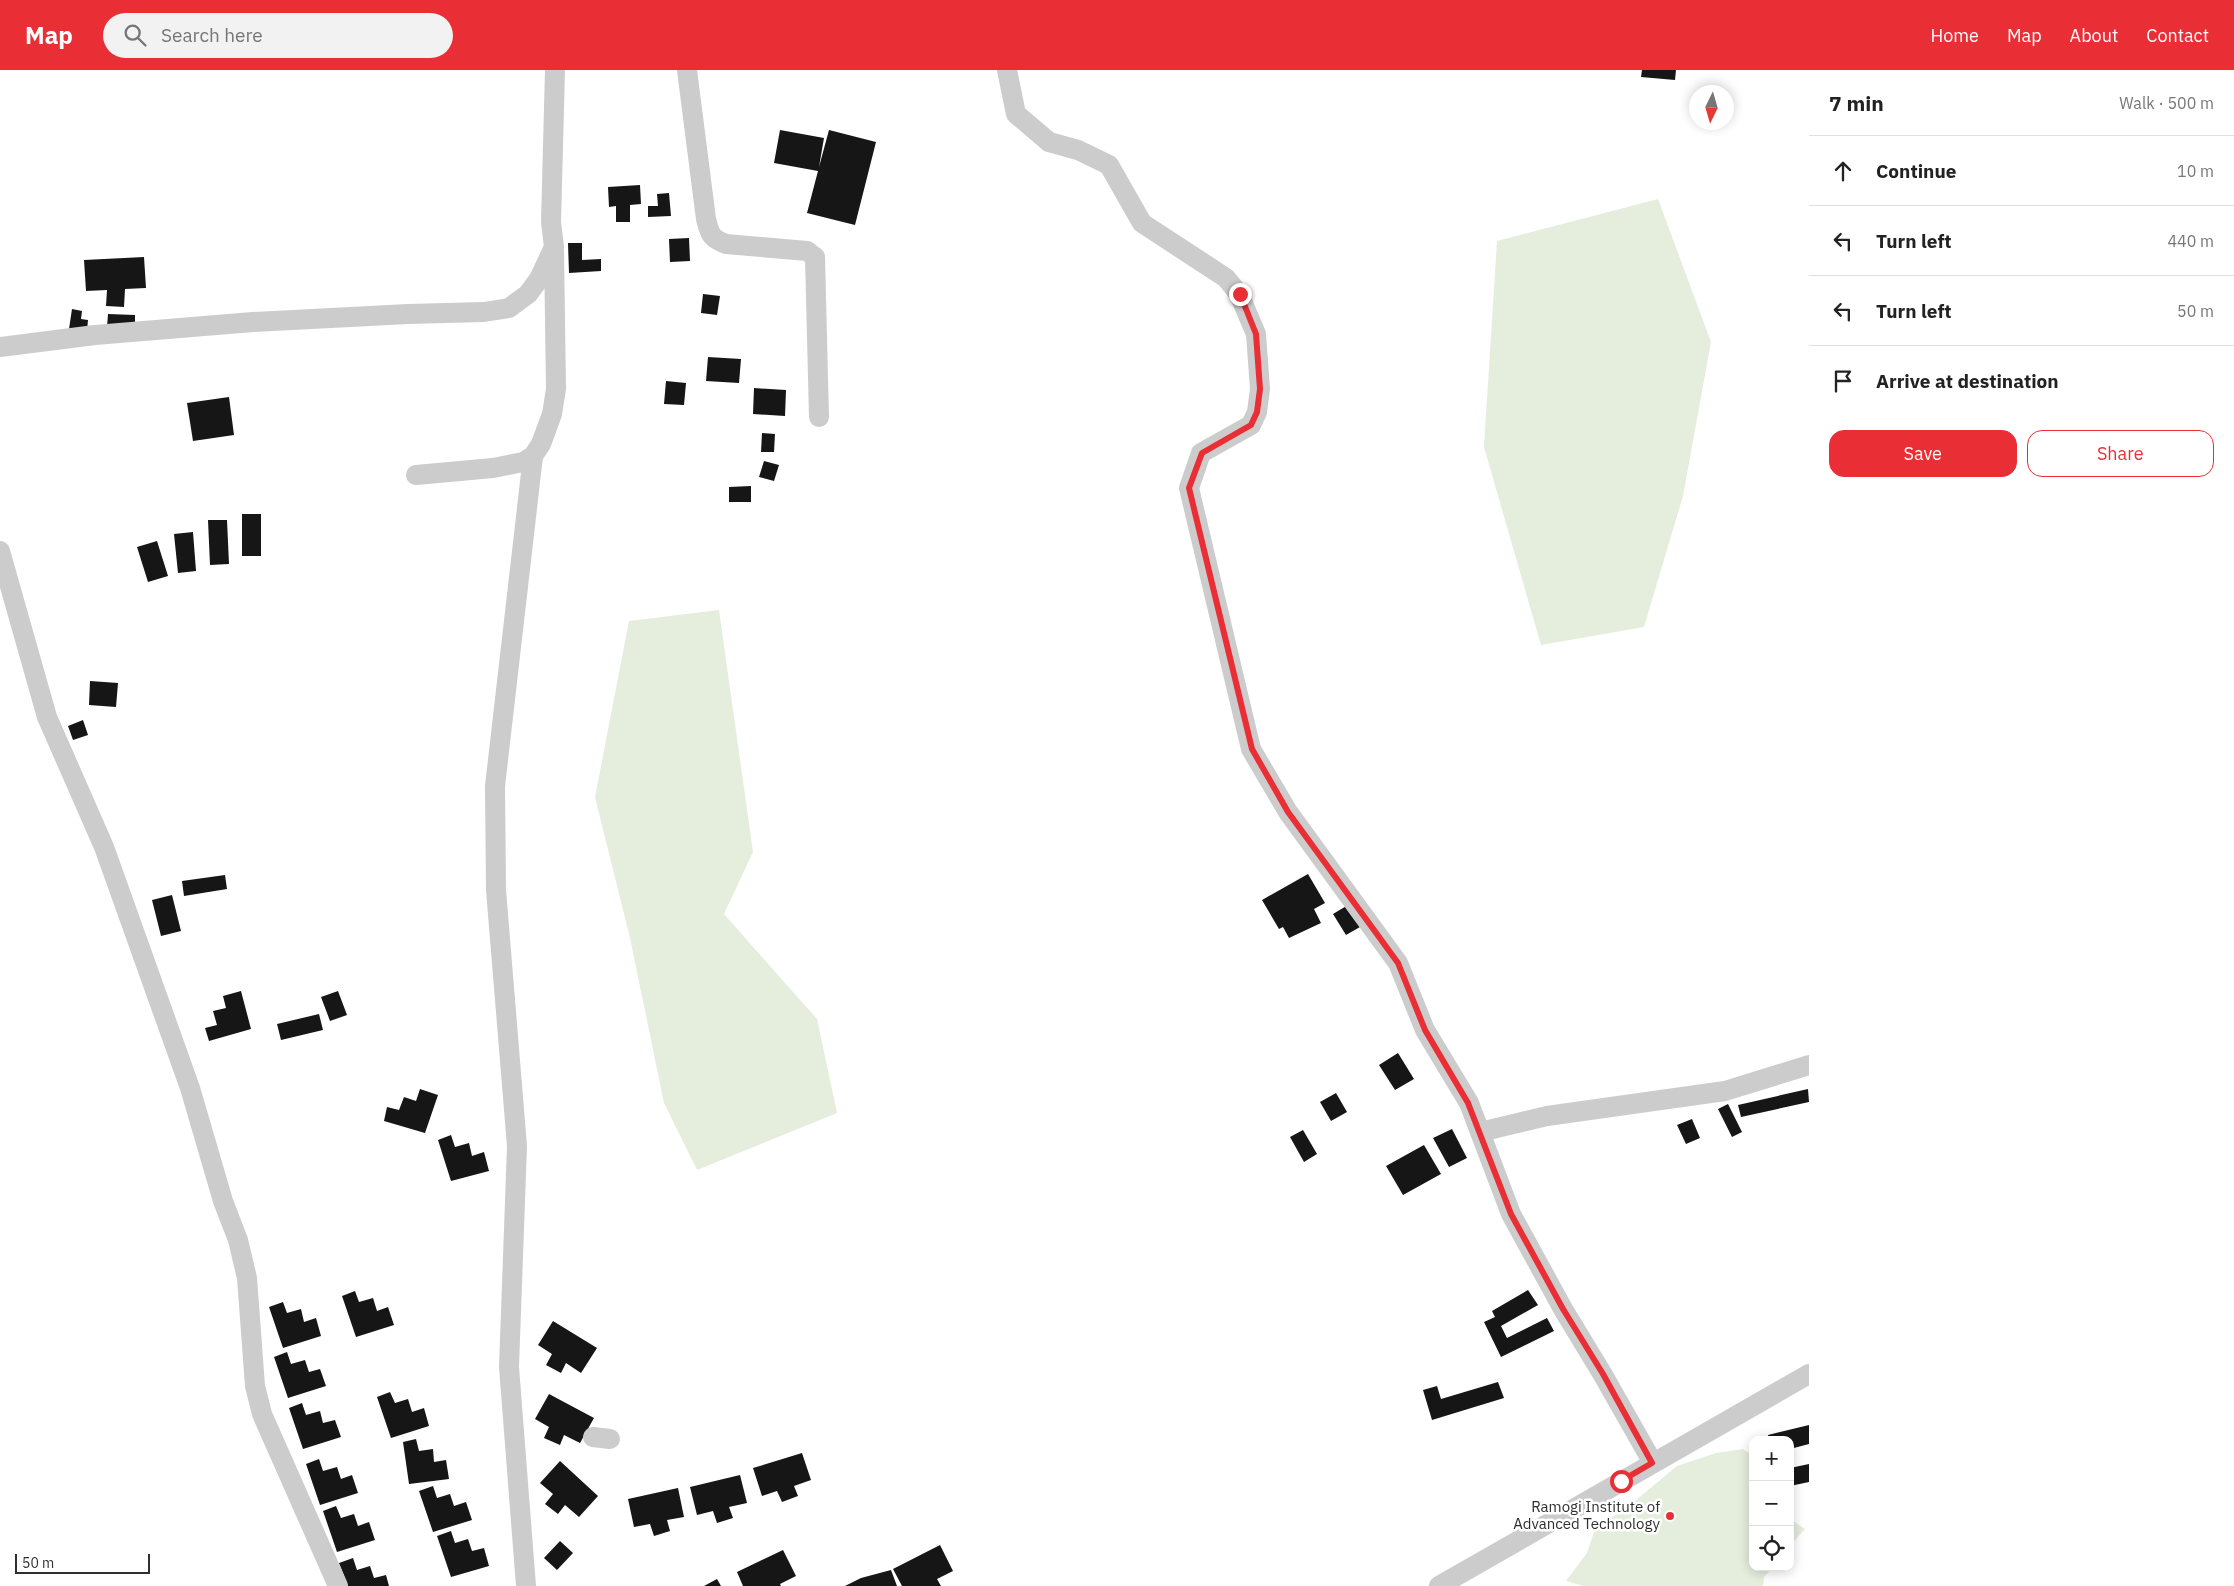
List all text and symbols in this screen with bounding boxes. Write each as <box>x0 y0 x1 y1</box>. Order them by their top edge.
search box <box>103 13 453 58</box>
text: Map <box>25 19 73 51</box>
icon: search <box>121 21 149 49</box>
text: Search here <box>161 23 263 47</box>
text: Home <box>1931 24 1979 47</box>
text: Map <box>2007 24 2042 47</box>
text: About <box>2070 24 2118 47</box>
text: Contact <box>2146 24 2209 47</box>
north arrow <box>1689 85 1734 130</box>
text: 7 min <box>1829 89 1884 117</box>
text: Walk · 500 m <box>2119 93 2214 113</box>
icon: ahead <box>1829 157 1857 185</box>
text: Continue <box>1876 159 1956 183</box>
text: 10 m <box>2177 161 2214 181</box>
icon: left <box>1829 227 1857 255</box>
text: Turn left <box>1876 229 1952 253</box>
text: 440 m <box>2167 231 2214 251</box>
route end <box>1229 283 1252 306</box>
icon: left <box>1829 297 1857 325</box>
text: Turn left <box>1876 299 1952 323</box>
text: 50 m <box>2177 301 2214 321</box>
icon: arrive <box>1829 367 1857 395</box>
text: Arrive at destination <box>1876 369 2059 393</box>
button: Save <box>1829 430 2017 477</box>
button: Share <box>2027 430 2214 477</box>
map controls <box>1749 1436 1794 1571</box>
button: + <box>1749 1436 1794 1481</box>
route start <box>1610 1470 1633 1493</box>
button: − <box>1749 1481 1794 1526</box>
place label: Ramogi Institute of Advanced Technology <box>1513 1497 1661 1533</box>
marker: Ramogi Institute of Advanced Technology <box>1664 1510 1676 1522</box>
button: locate <box>1749 1526 1794 1571</box>
scale bar <box>15 1551 150 1574</box>
text: 50 m <box>22 1554 54 1572</box>

